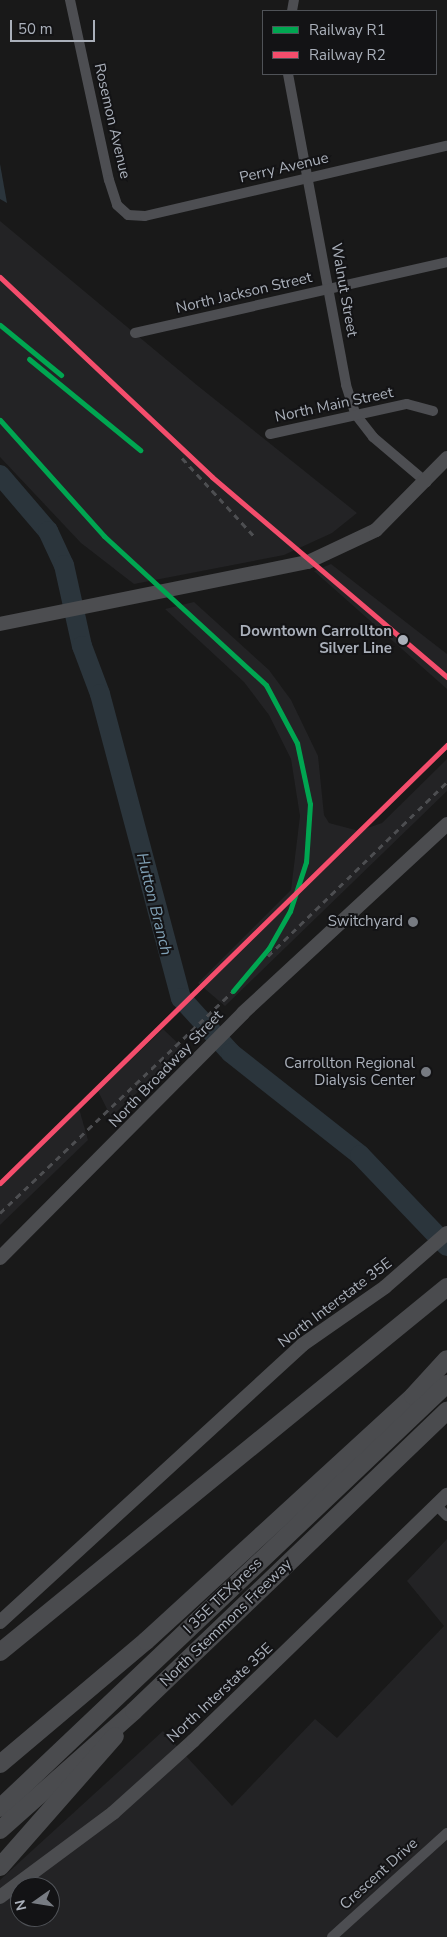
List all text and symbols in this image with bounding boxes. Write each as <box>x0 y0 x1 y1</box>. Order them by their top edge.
scale bar <box>12 10 98 42</box>
legend <box>262 10 437 75</box>
text: 50 m <box>18 19 53 39</box>
text: Railway R1 <box>309 20 386 40</box>
text: Railway R2 <box>309 45 386 65</box>
street label: Rosemon Avenue <box>90 61 134 181</box>
street label: Perry Avenue <box>238 149 330 187</box>
street label: Walnut Street <box>327 242 361 338</box>
street label: North Jackson Street <box>174 269 314 317</box>
street label: North Main Street <box>273 384 395 426</box>
place label: Downtown Carrollton Silver Line <box>240 622 392 657</box>
marker: Downtown Carrollton Silver Line <box>396 633 410 647</box>
water label: Hutton Branch <box>132 851 176 957</box>
place label: Switchyard <box>328 913 403 931</box>
marker: Switchyard <box>407 916 419 928</box>
street label: North Broadway Street <box>105 1007 227 1131</box>
place label: Carrollton Regional Dialysis Center <box>284 1054 415 1089</box>
marker: Carrollton Regional Dialysis Center <box>419 1065 433 1079</box>
street label: North Interstate 35E <box>275 1254 395 1352</box>
street label: I 35E TEXpress <box>180 1554 266 1638</box>
street label: North Stemmons Freeway <box>156 1555 296 1691</box>
street label: North Interstate 35E <box>163 1639 277 1747</box>
street label: Crescent Drive <box>336 1834 422 1914</box>
north arrow <box>10 1877 60 1927</box>
text: N <box>10 1898 31 1913</box>

